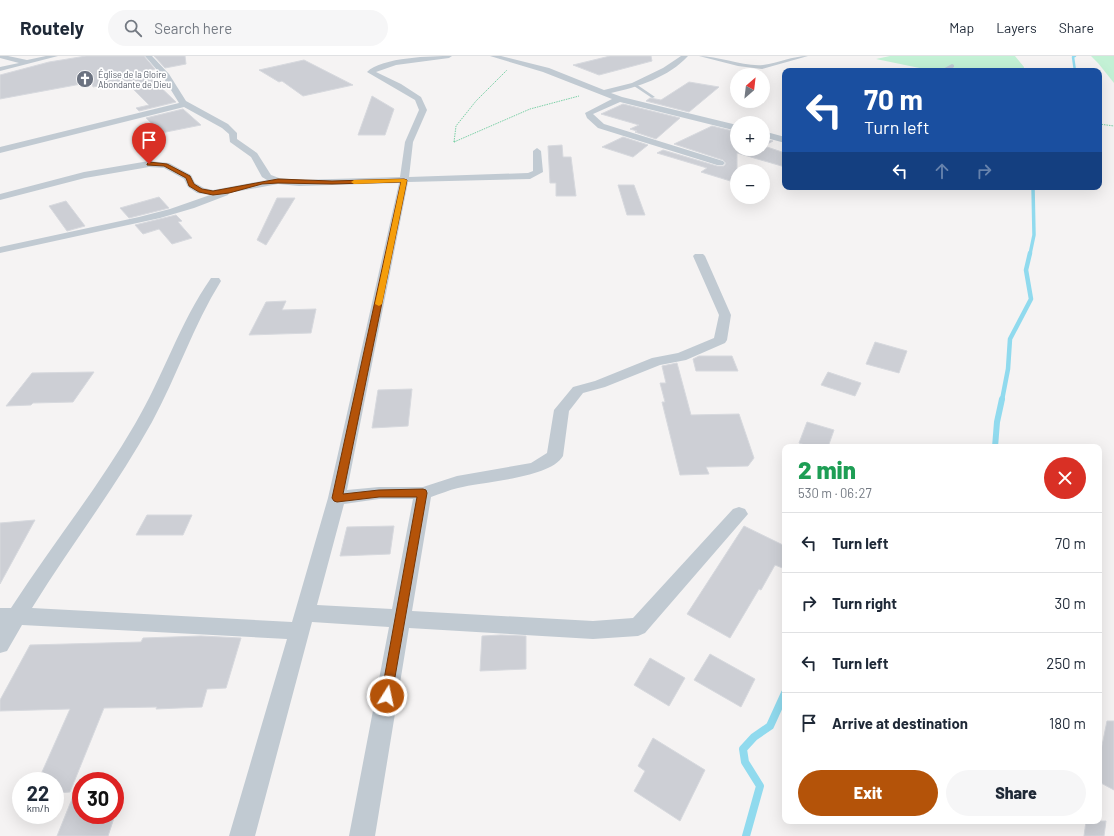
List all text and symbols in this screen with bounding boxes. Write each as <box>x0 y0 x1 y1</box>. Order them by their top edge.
search box <box>108 10 388 46</box>
text: Routely <box>20 16 84 39</box>
icon: search <box>122 17 144 39</box>
text: Search here <box>154 19 232 37</box>
text: Map <box>949 19 974 36</box>
text: Layers <box>996 19 1037 36</box>
text: Share <box>1059 19 1094 36</box>
north arrow <box>730 68 770 108</box>
map controls <box>730 68 770 204</box>
church icon: Église de la Gloire Abondante de Dieu <box>75 69 95 89</box>
place label: Église de la Gloire Abondante de Dieu <box>98 69 171 90</box>
text: 70 m <box>864 82 923 116</box>
icon: left <box>798 84 850 136</box>
button: + <box>730 116 770 156</box>
text: Turn left <box>864 116 930 138</box>
pin <box>132 123 166 164</box>
icon: arrive <box>138 129 160 151</box>
icon: left <box>889 160 911 182</box>
icon: ahead <box>931 160 953 182</box>
icon: right <box>973 160 995 182</box>
button: − <box>730 164 770 204</box>
text: 2 min <box>798 455 856 484</box>
button: close <box>1044 457 1086 499</box>
text: 530 m · 06:27 <box>798 485 872 501</box>
icon: left <box>798 532 820 554</box>
text: Turn left <box>832 534 888 552</box>
text: 70 m <box>1055 534 1086 552</box>
icon: right <box>798 592 820 614</box>
text: Turn right <box>832 594 897 612</box>
text: 30 m <box>1054 594 1086 612</box>
icon: left <box>798 652 820 674</box>
text: Turn left <box>832 654 888 672</box>
text: 250 m <box>1046 654 1086 672</box>
position arrow <box>366 675 408 717</box>
icon: arrive <box>798 712 820 734</box>
text: Arrive at destination <box>832 714 968 732</box>
text: 180 m <box>1049 714 1086 732</box>
button: Exit <box>798 770 938 816</box>
button: Share <box>946 770 1086 816</box>
speed limit sign: 30 <box>72 772 124 824</box>
text: 22 <box>27 781 49 805</box>
text: km/h <box>27 802 49 814</box>

